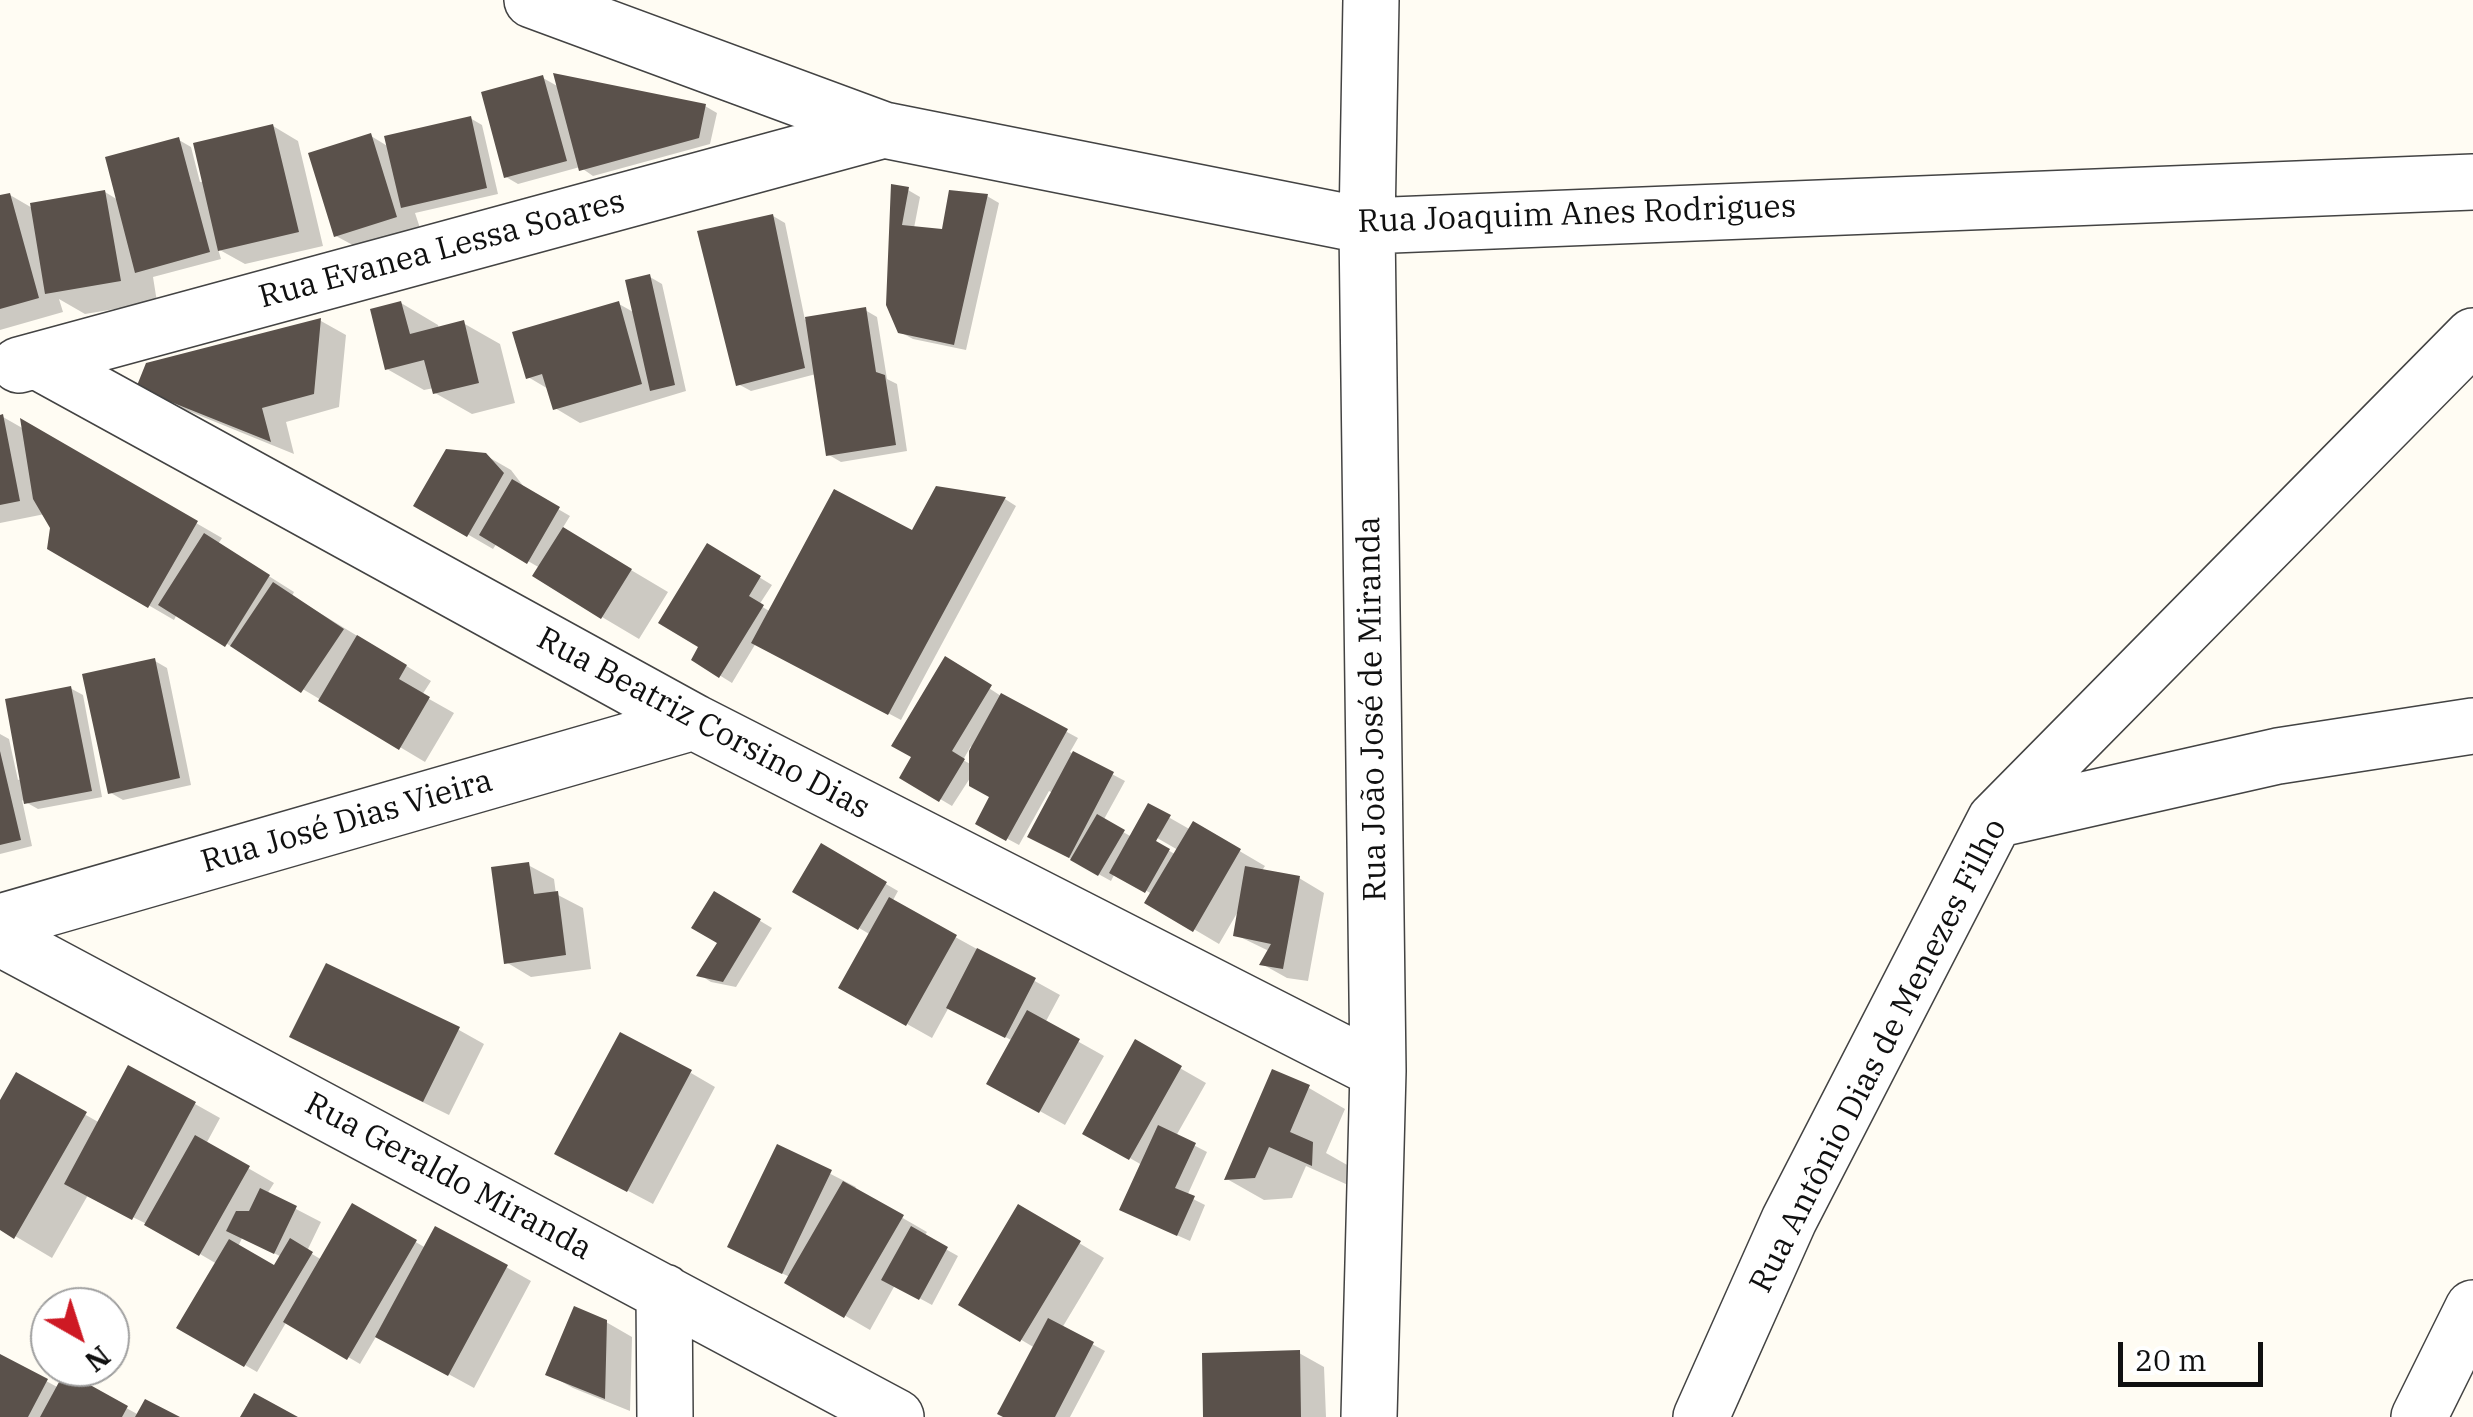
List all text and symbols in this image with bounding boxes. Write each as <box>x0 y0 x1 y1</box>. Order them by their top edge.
street label: Rua Evanea Lessa Soares <box>255 183 629 317</box>
street label: Rua Joaquim Anes Rodrigues <box>1357 188 1797 242</box>
street label: Rua João José de Miranda <box>1350 516 1396 902</box>
street label: Rua Beatriz Corsino Dias <box>530 620 876 828</box>
street label: Rua José Dias Vieira <box>197 762 497 882</box>
street label: Rua Antônio Dias de Menezes Filho <box>1742 813 2016 1299</box>
street label: Rua Geraldo Miranda <box>298 1085 598 1269</box>
north arrow <box>30 1287 130 1387</box>
scale bar <box>2123 1322 2268 1384</box>
text: N <box>78 1338 118 1380</box>
text: 20 m <box>2135 1340 2207 1379</box>

